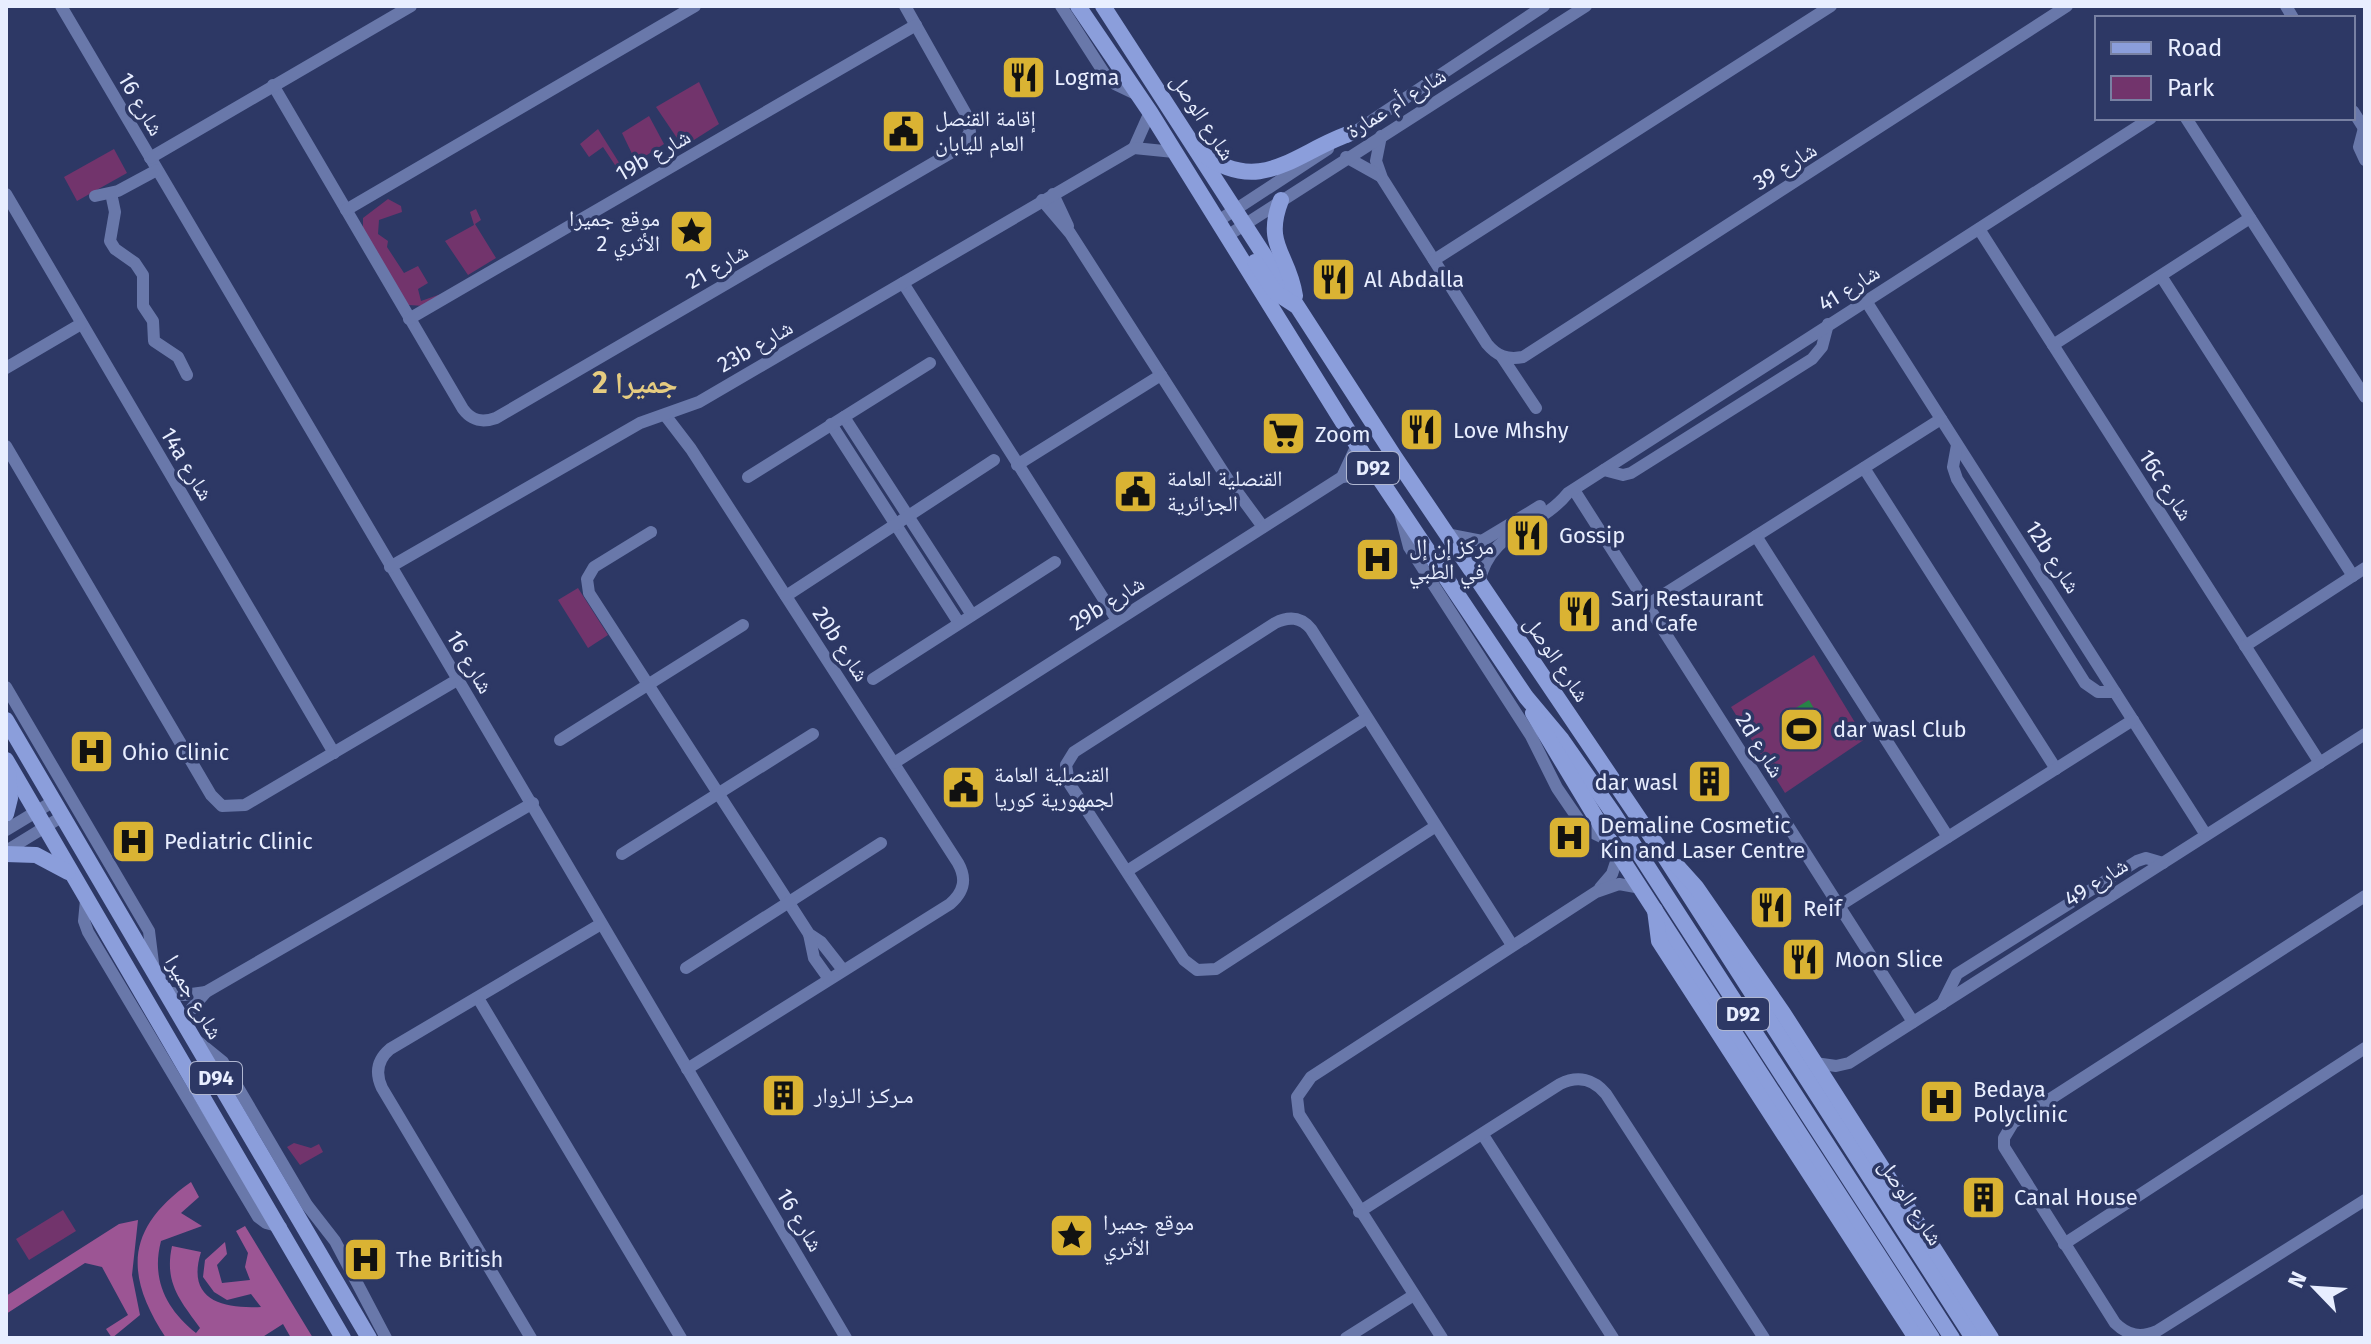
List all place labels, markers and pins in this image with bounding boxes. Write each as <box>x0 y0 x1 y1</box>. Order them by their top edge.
restaurant icon: Logma <box>999 53 1047 101</box>
place label: Logma <box>1054 64 1120 91</box>
place label: إقامة القنصل العام لليابان <box>935 105 1036 158</box>
public building icon: إقامة القنصل العام لليابان <box>880 107 928 155</box>
place label: موقع جميرا 2 الأثري <box>569 205 660 260</box>
place icon: موقع جميرا 2 الأثري <box>667 207 715 255</box>
restaurant icon: Al Abdalla <box>1309 255 1357 303</box>
place label: Al Abdalla <box>1364 266 1464 293</box>
restaurant icon: Love Mhshy <box>1398 406 1446 454</box>
supermarket icon: Zoom <box>1260 410 1308 458</box>
place label: Love Mhshy <box>1453 417 1569 444</box>
place label: Zoom <box>1315 421 1371 448</box>
place label: القنصلية العامة الجزائرية <box>1167 465 1283 517</box>
public building icon: القنصلية العامة الجزائرية <box>1112 467 1160 515</box>
restaurant icon: Gossip <box>1504 511 1552 559</box>
place label: Gossip <box>1559 522 1625 549</box>
place label: مركز إن إل في الطبي <box>1409 533 1494 588</box>
hospital icon: مركز إن إل في الطبي <box>1354 535 1402 583</box>
place label: Sarj Restaurant and Cafe <box>1611 585 1764 637</box>
restaurant icon: Sarj Restaurant and Cafe <box>1556 587 1604 635</box>
sports icon: dar wasl Club <box>1778 705 1826 753</box>
place label: dar wasl Club <box>1833 716 1967 743</box>
hospital icon: Ohio Clinic <box>67 728 115 776</box>
place label: Ohio Clinic <box>122 739 229 766</box>
building icon: dar wasl <box>1685 758 1733 806</box>
place label: القنصلية العامة لجمهورية كوريا <box>994 761 1114 813</box>
public building icon: القنصلية العامة لجمهورية كوريا <box>939 763 987 811</box>
place label: dar wasl <box>1595 769 1678 796</box>
place label: Demaline Cosmetic Kin and Laser Centre <box>1600 812 1805 864</box>
hospital icon: Demaline Cosmetic Kin and Laser Centre <box>1545 814 1593 862</box>
hospital icon: Pediatric Clinic <box>109 817 157 865</box>
place label: Pediatric Clinic <box>164 828 313 855</box>
restaurant icon: Reif <box>1748 884 1796 932</box>
place label: Reif <box>1803 895 1843 922</box>
restaurant icon: Moon Slice <box>1780 935 1828 983</box>
place label: Moon Slice <box>1835 946 1943 973</box>
building icon: مـركـز الـزوار <box>759 1071 807 1119</box>
place label: Bedaya Polyclinic <box>1973 1076 2068 1128</box>
hospital icon: Bedaya Polyclinic <box>1918 1078 1966 1126</box>
place label: مـركـز الـزوار <box>813 1082 913 1109</box>
building icon: Canal House <box>1959 1173 2007 1221</box>
place label: Canal House <box>2014 1184 2138 1211</box>
place label: موقع جميرا الأثري <box>1103 1209 1194 1264</box>
place icon: موقع جميرا الأثري <box>1048 1211 1096 1259</box>
hospital icon: The British <box>341 1235 389 1283</box>
place label: The British <box>396 1246 503 1273</box>

